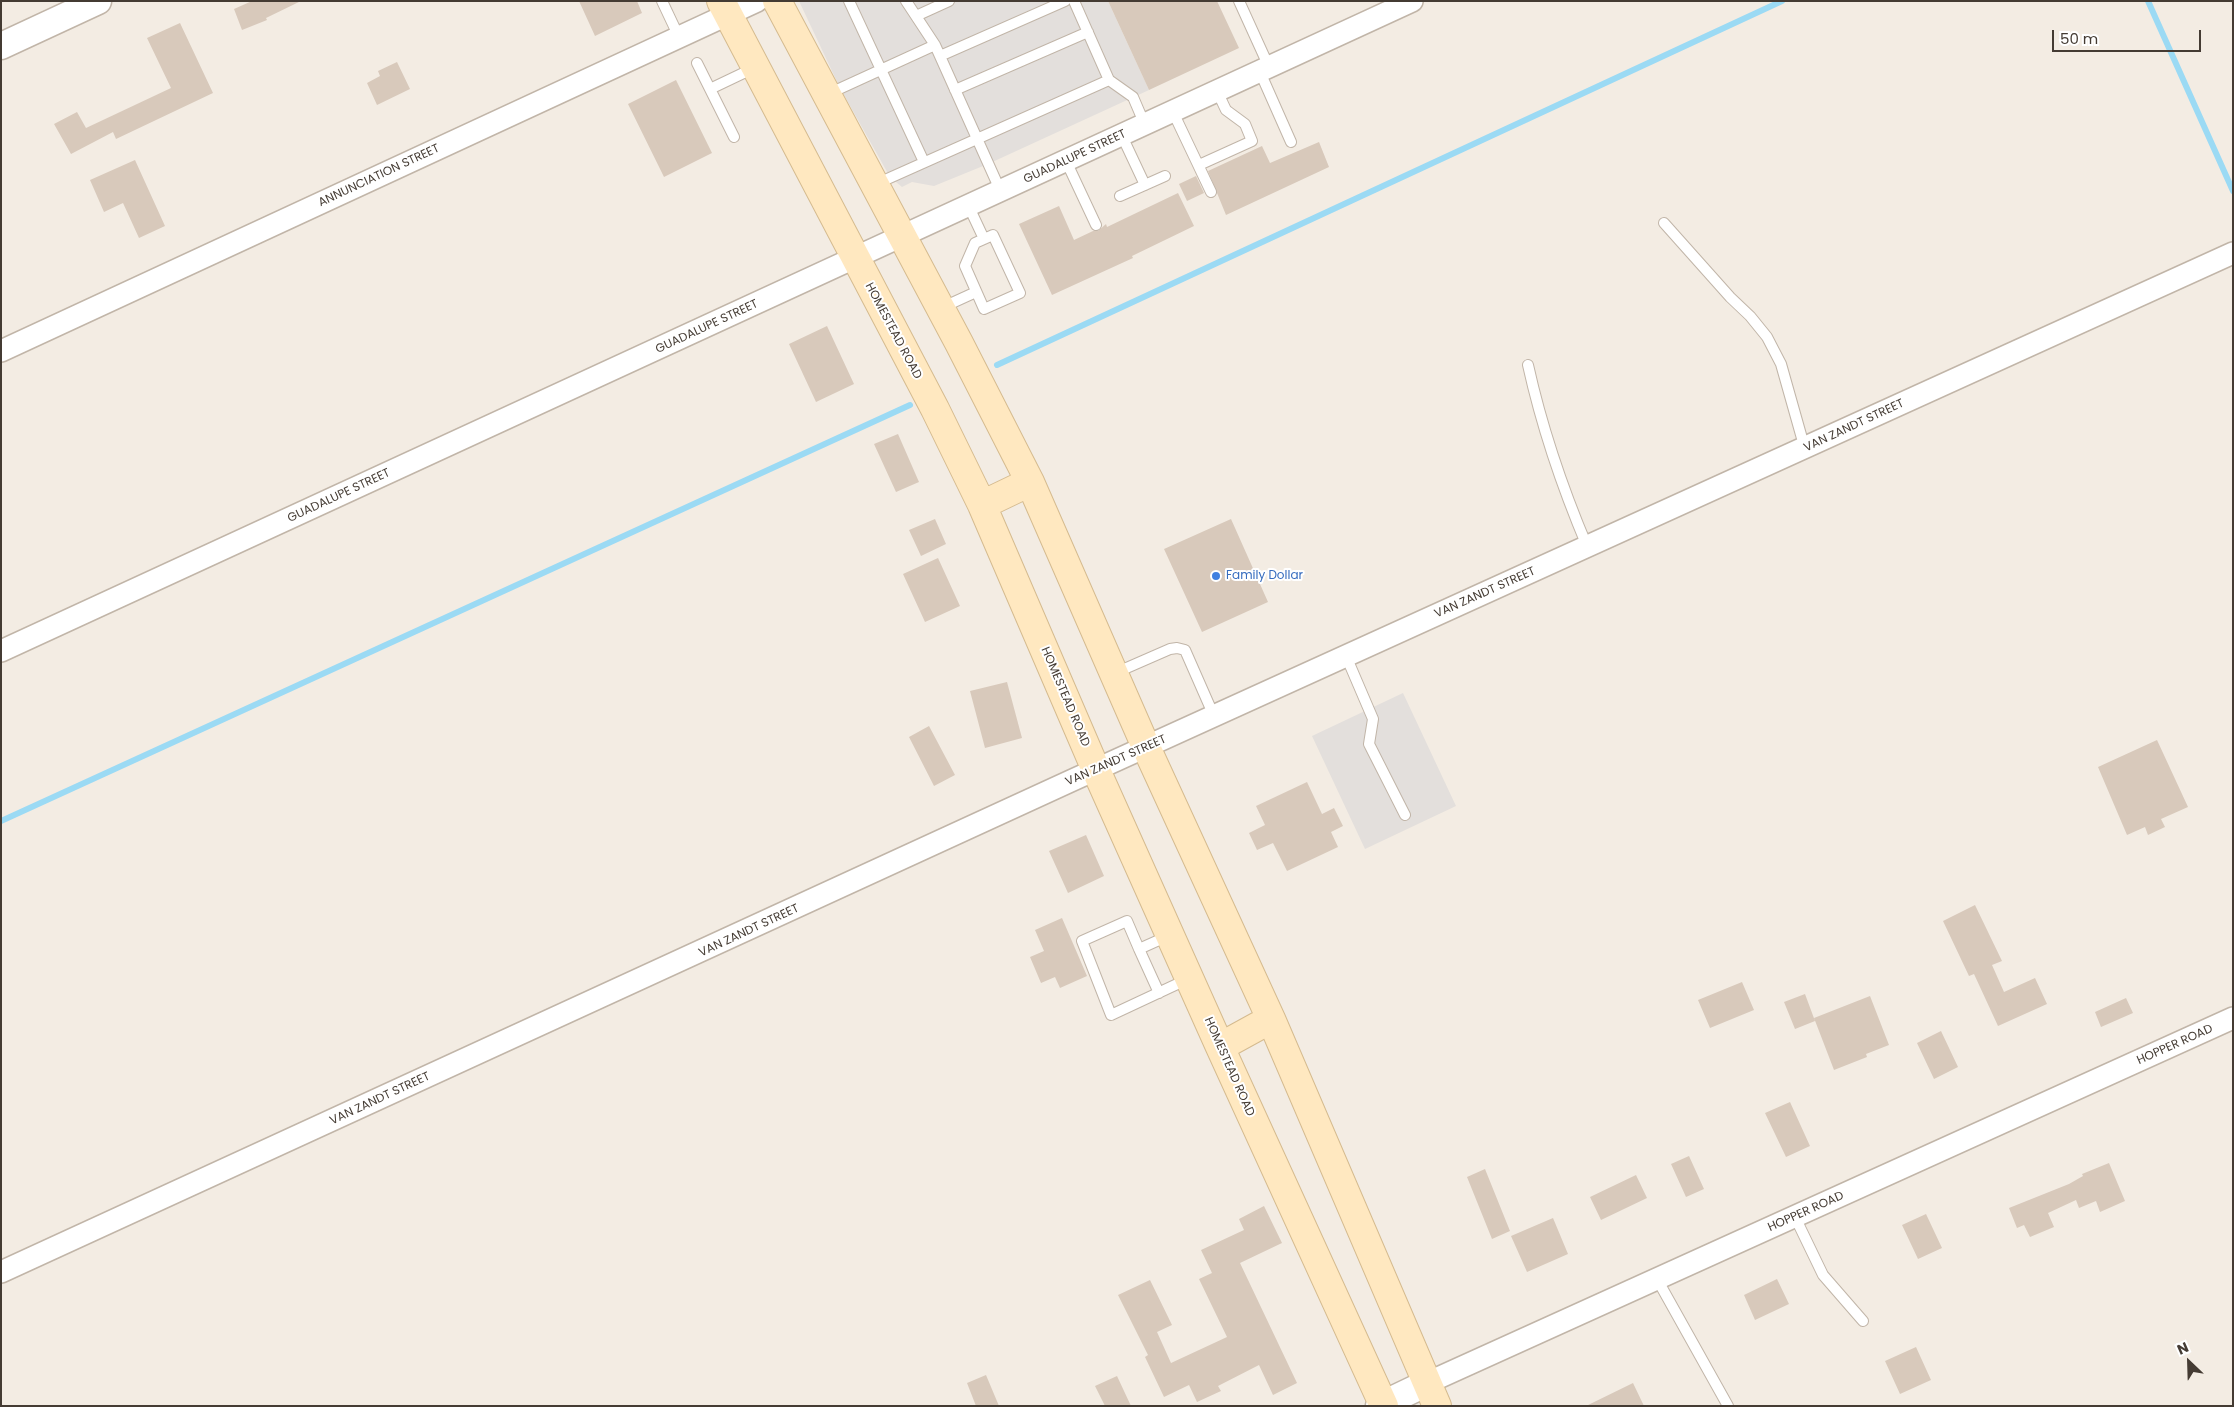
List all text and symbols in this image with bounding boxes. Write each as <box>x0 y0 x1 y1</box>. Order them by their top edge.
scale bar <box>2054 20 2203 52</box>
text: 50 m <box>2060 28 2098 49</box>
street label: GUADALUPE STREET <box>1022 127 1128 187</box>
street label: ANNUNCIATION STREET <box>316 142 442 210</box>
street label: HOMESTEAD ROAD <box>862 280 924 382</box>
street label: GUADALUPE STREET <box>654 297 760 357</box>
street label: VAN ZANDT STREET <box>1802 397 1906 455</box>
street label: GUADALUPE STREET <box>286 466 392 526</box>
street label: VAN ZANDT STREET <box>1432 564 1538 622</box>
place label: Family Dollar <box>1226 569 1303 583</box>
marker: Family Dollar <box>1210 570 1222 582</box>
street label: HOMESTEAD ROAD <box>1037 645 1093 749</box>
street label: VAN ZANDT STREET <box>1063 732 1169 790</box>
street label: VAN ZANDT STREET <box>697 902 801 960</box>
street label: HOMESTEAD ROAD <box>1201 1015 1257 1119</box>
street label: HOPPER ROAD <box>2135 1022 2215 1068</box>
street label: VAN ZANDT STREET <box>328 1070 432 1128</box>
street label: HOPPER ROAD <box>1766 1189 1846 1235</box>
north arrow <box>2164 1337 2214 1387</box>
text: N <box>2174 1337 2192 1360</box>

